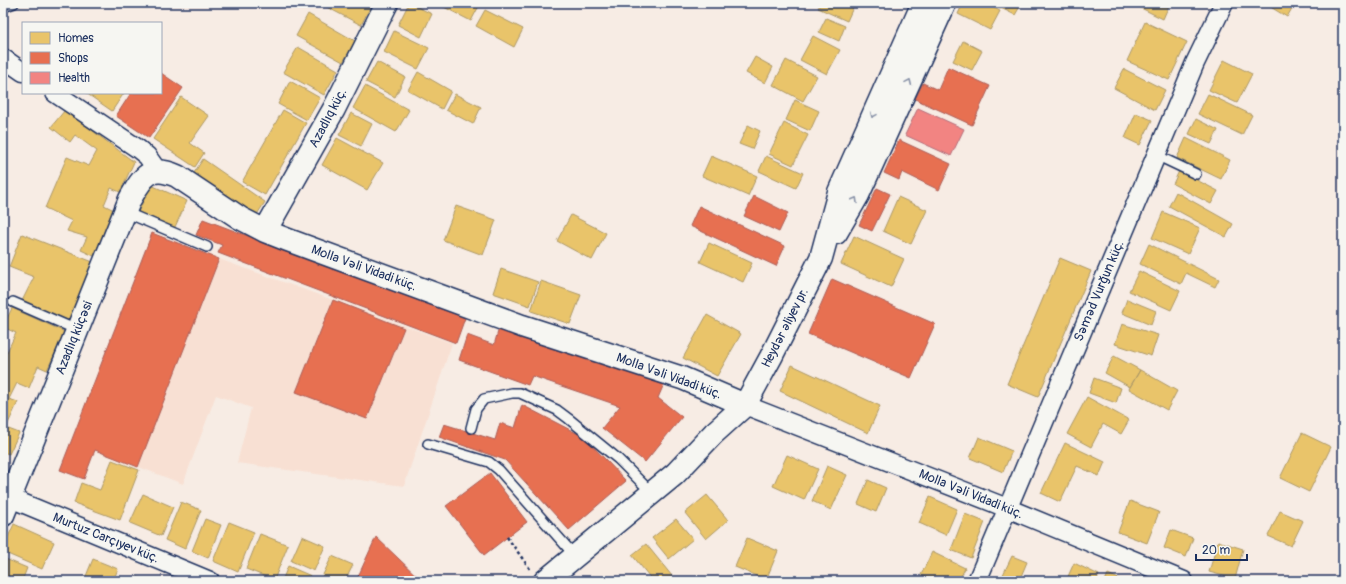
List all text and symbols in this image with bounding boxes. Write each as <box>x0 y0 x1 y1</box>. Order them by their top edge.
legend <box>22 22 162 94</box>
text: Homes <box>58 31 94 46</box>
text: Shops <box>58 51 89 66</box>
text: Health <box>58 71 90 86</box>
one-way arrow <box>904 79 912 86</box>
street label: Azadlıq küç. <box>306 86 350 150</box>
one-way arrow <box>870 111 878 119</box>
one-way arrow <box>850 197 858 204</box>
street label: Səməd Vurğun küç. <box>1071 238 1127 344</box>
street label: Molla Vəli Vidadi küç. <box>309 242 419 294</box>
street label: Heydər Əliyev pr. <box>758 286 812 370</box>
street label: Azadlıq küçəsi <box>52 299 96 377</box>
street label: Molla Vəli Vidadi küç. <box>614 350 724 402</box>
street label: Molla Vəli Vidadi küç. <box>917 466 1025 522</box>
street label: Murtuz Carçıyev küç. <box>51 509 161 567</box>
scale bar <box>1196 536 1247 562</box>
text: 20 m <box>1202 543 1231 558</box>

